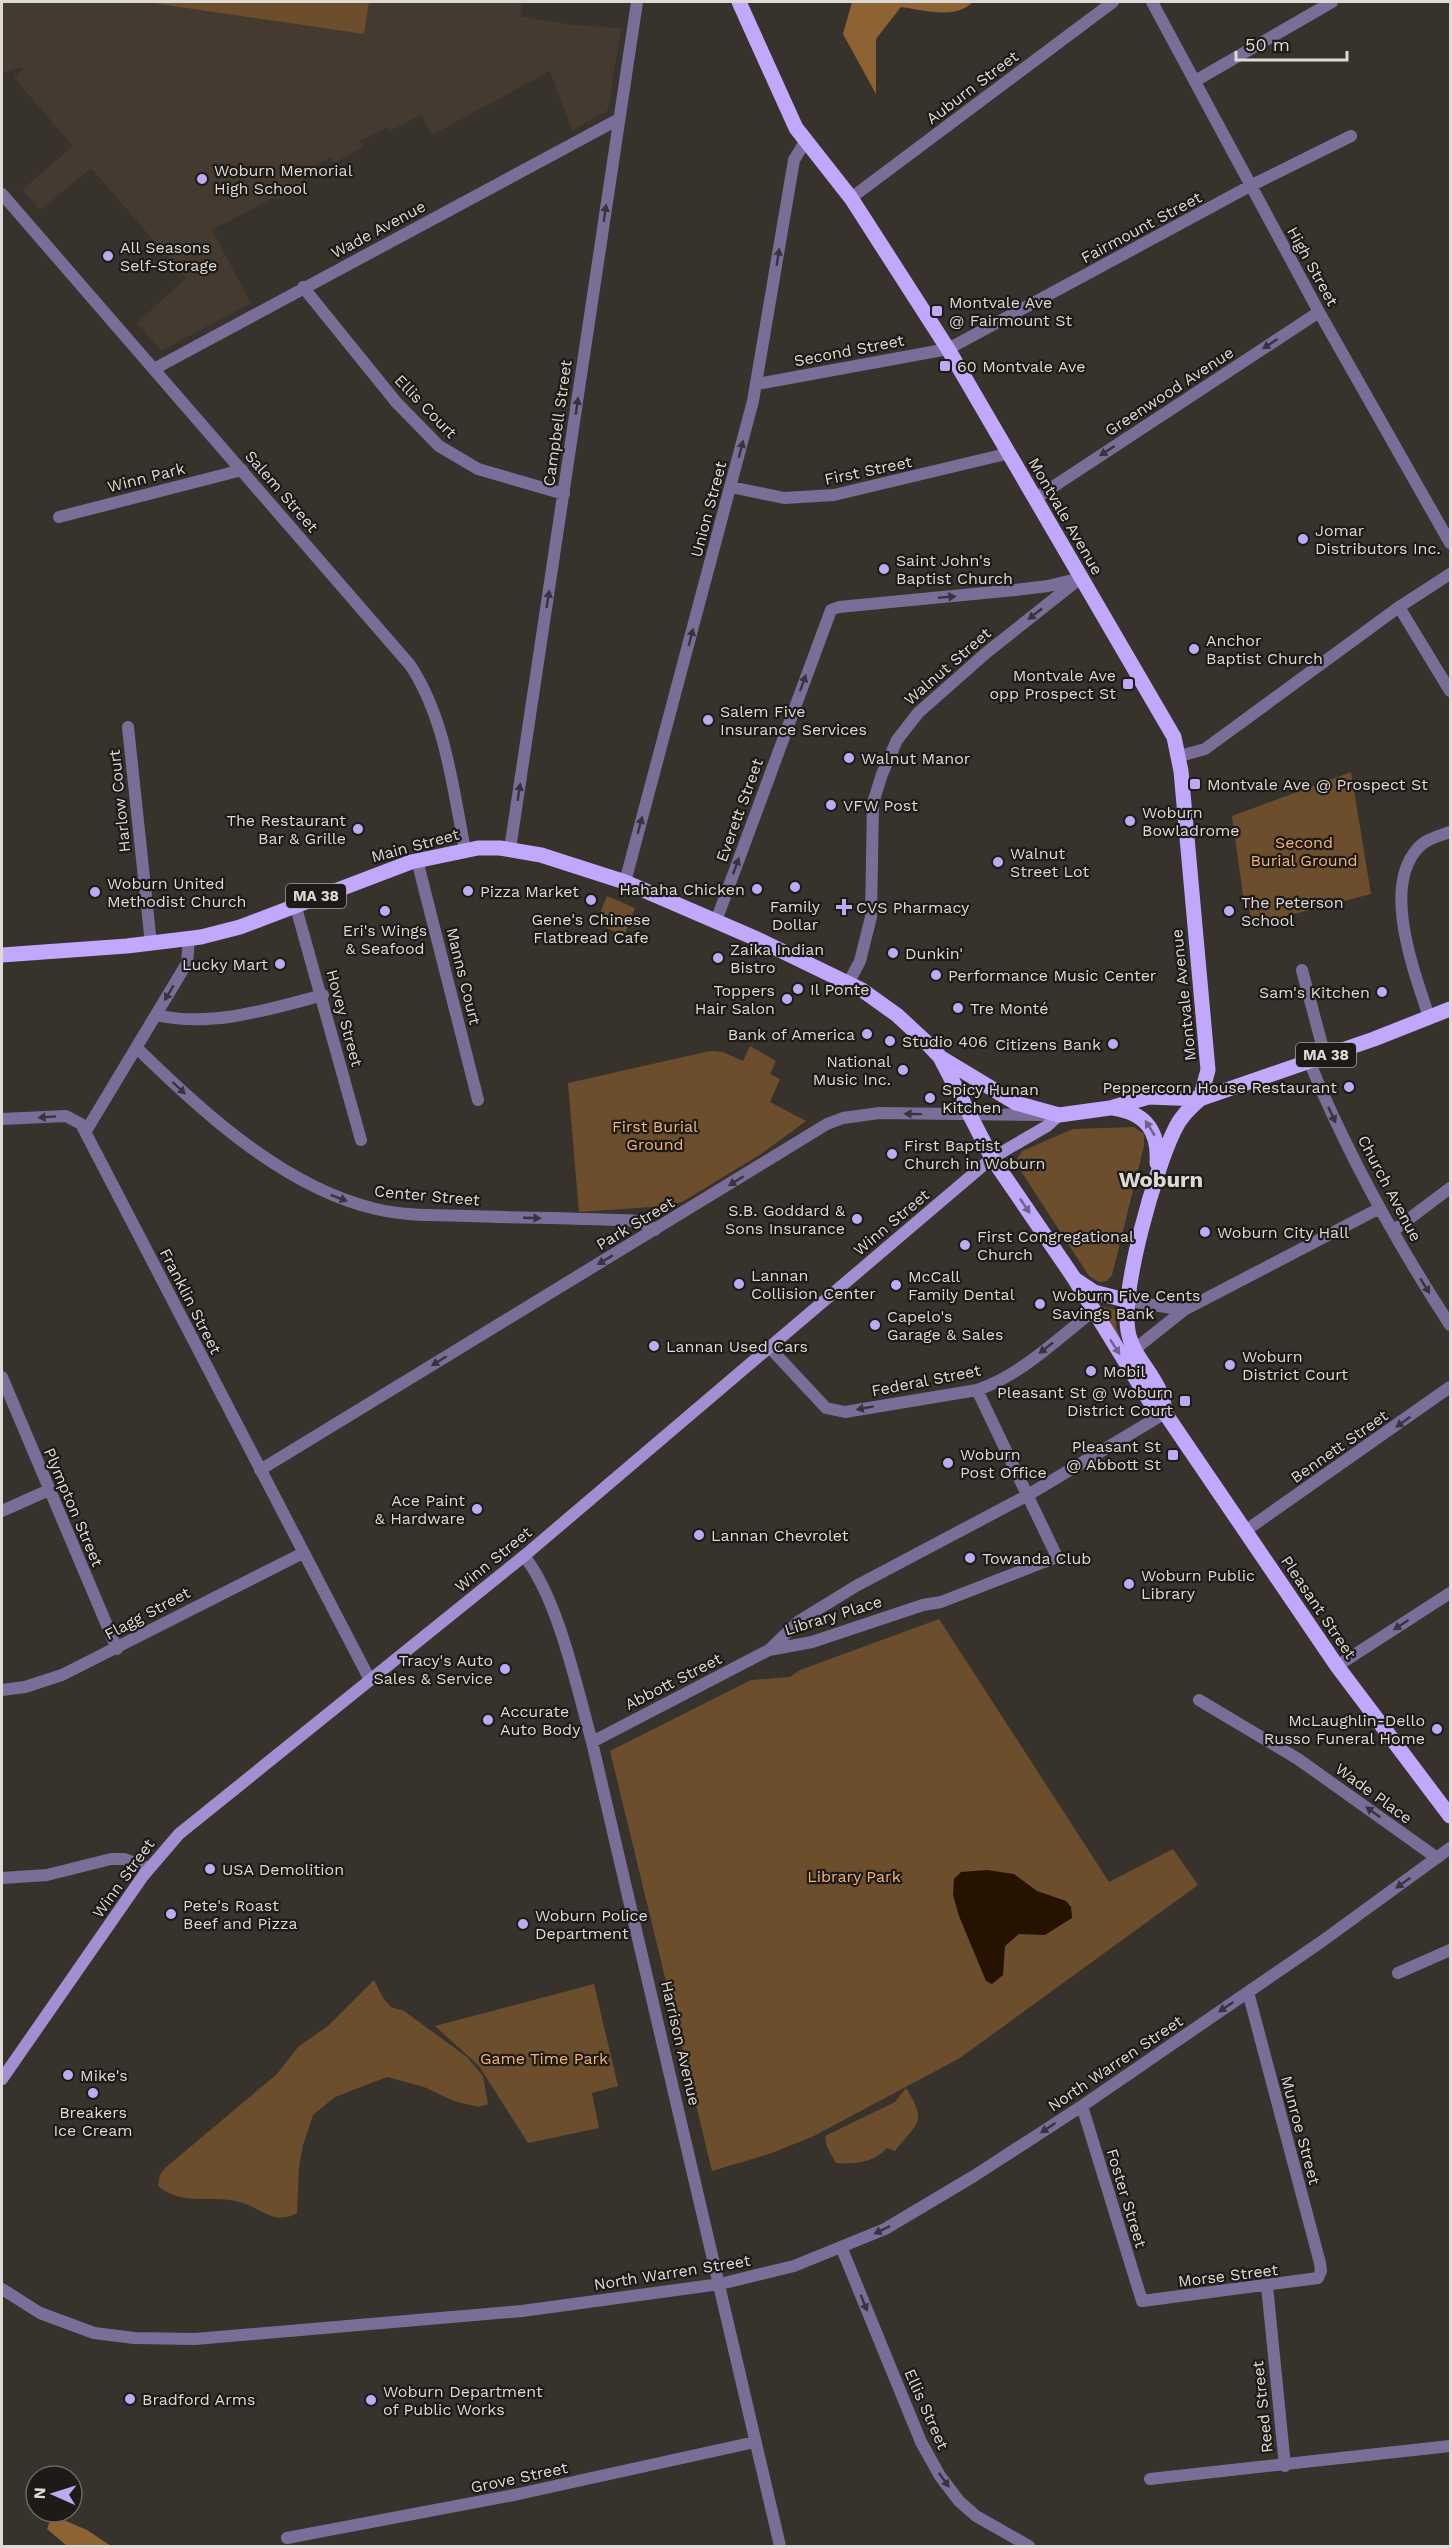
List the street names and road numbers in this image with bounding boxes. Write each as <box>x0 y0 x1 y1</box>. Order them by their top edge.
street label: Auburn Street <box>923 46 1022 128</box>
street label: Fairmount Street <box>1078 188 1205 267</box>
street label: Wade Avenue <box>328 197 429 262</box>
street label: High Street <box>1283 223 1342 310</box>
street label: Second Street <box>793 330 906 370</box>
street label: Greenwood Avenue <box>1101 343 1237 440</box>
street label: Campbell Street <box>539 358 576 487</box>
street label: Ellis Court <box>391 370 461 442</box>
street label: Salem Street <box>241 447 322 536</box>
street label: First Street <box>823 452 914 489</box>
street label: Montvale Avenue <box>1024 454 1107 578</box>
street label: Winn Park <box>105 459 187 496</box>
street label: Union Street <box>687 459 730 559</box>
street label: Walnut Street <box>900 623 995 709</box>
street label: Harlow Court <box>105 748 134 853</box>
street label: Everett Street <box>712 756 767 864</box>
street label: Main Street <box>369 825 462 866</box>
road number: MA 38 <box>286 884 346 908</box>
street label: Manns Court <box>442 926 485 1027</box>
street label: Montvale Avenue <box>1167 928 1200 1062</box>
street label: Hovey Street <box>322 967 367 1069</box>
road number: MA 38 <box>1296 1043 1356 1067</box>
street label: Church Avenue <box>1354 1132 1425 1244</box>
street label: Center Street <box>373 1181 481 1210</box>
street label: Winn Street <box>850 1185 933 1260</box>
street label: Park Street <box>593 1193 678 1254</box>
street label: Franklin Street <box>156 1245 226 1358</box>
street label: Federal Street <box>870 1361 983 1400</box>
street label: Bennett Street <box>1287 1406 1392 1487</box>
street label: Plympton Street <box>40 1445 107 1570</box>
street label: Winn Street <box>451 1523 536 1596</box>
street label: Pleasant Street <box>1277 1552 1360 1663</box>
street label: Flagg Street <box>101 1583 194 1644</box>
street label: Library Place <box>782 1592 884 1639</box>
street label: Abbott Street <box>622 1649 725 1714</box>
street label: Wade Place <box>1332 1759 1416 1828</box>
street label: Winn Street <box>88 1835 159 1922</box>
street label: Harrison Avenue <box>657 1979 704 2107</box>
street label: North Warren Street <box>1044 2011 1186 2116</box>
street label: Munroe Street <box>1277 2074 1324 2187</box>
street label: Foster Street <box>1102 2146 1151 2250</box>
street label: North Warren Street <box>592 2251 752 2294</box>
street label: Morse Street <box>1177 2260 1279 2291</box>
street label: Reed Street <box>1248 2360 1277 2454</box>
street label: Ellis Street <box>900 2366 953 2453</box>
street label: Grove Street <box>469 2458 570 2497</box>

